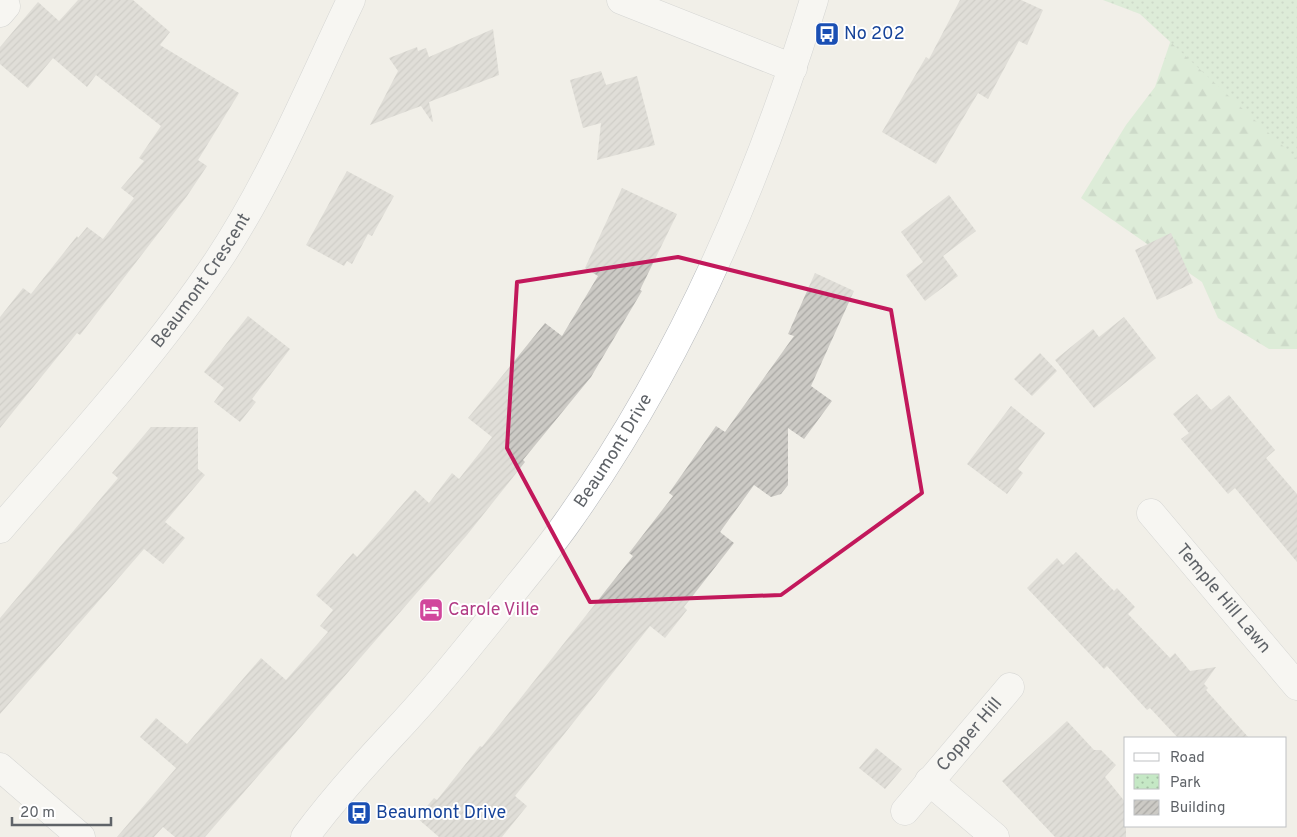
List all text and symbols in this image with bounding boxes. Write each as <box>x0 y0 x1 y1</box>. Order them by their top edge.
bus stop icon: No 202 <box>814 21 840 47</box>
place label: No 202 <box>844 23 905 46</box>
street label: Beaumont Crescent <box>146 209 256 353</box>
street label: Beaumont Drive <box>569 390 658 512</box>
street label: Temple Hill Lawn <box>1170 539 1276 658</box>
hotel icon: Carole Ville <box>418 597 444 623</box>
place label: Carole Ville <box>448 599 539 622</box>
street label: Copper Hill <box>932 693 1007 776</box>
legend <box>1124 737 1287 827</box>
text: Road <box>1170 749 1205 768</box>
text: Park <box>1170 774 1201 793</box>
scale bar <box>12 794 111 826</box>
text: Building <box>1170 799 1225 818</box>
bus stop icon: Beaumont Drive <box>346 800 372 826</box>
place label: Beaumont Drive <box>376 802 506 825</box>
text: 20 m <box>20 804 55 823</box>

